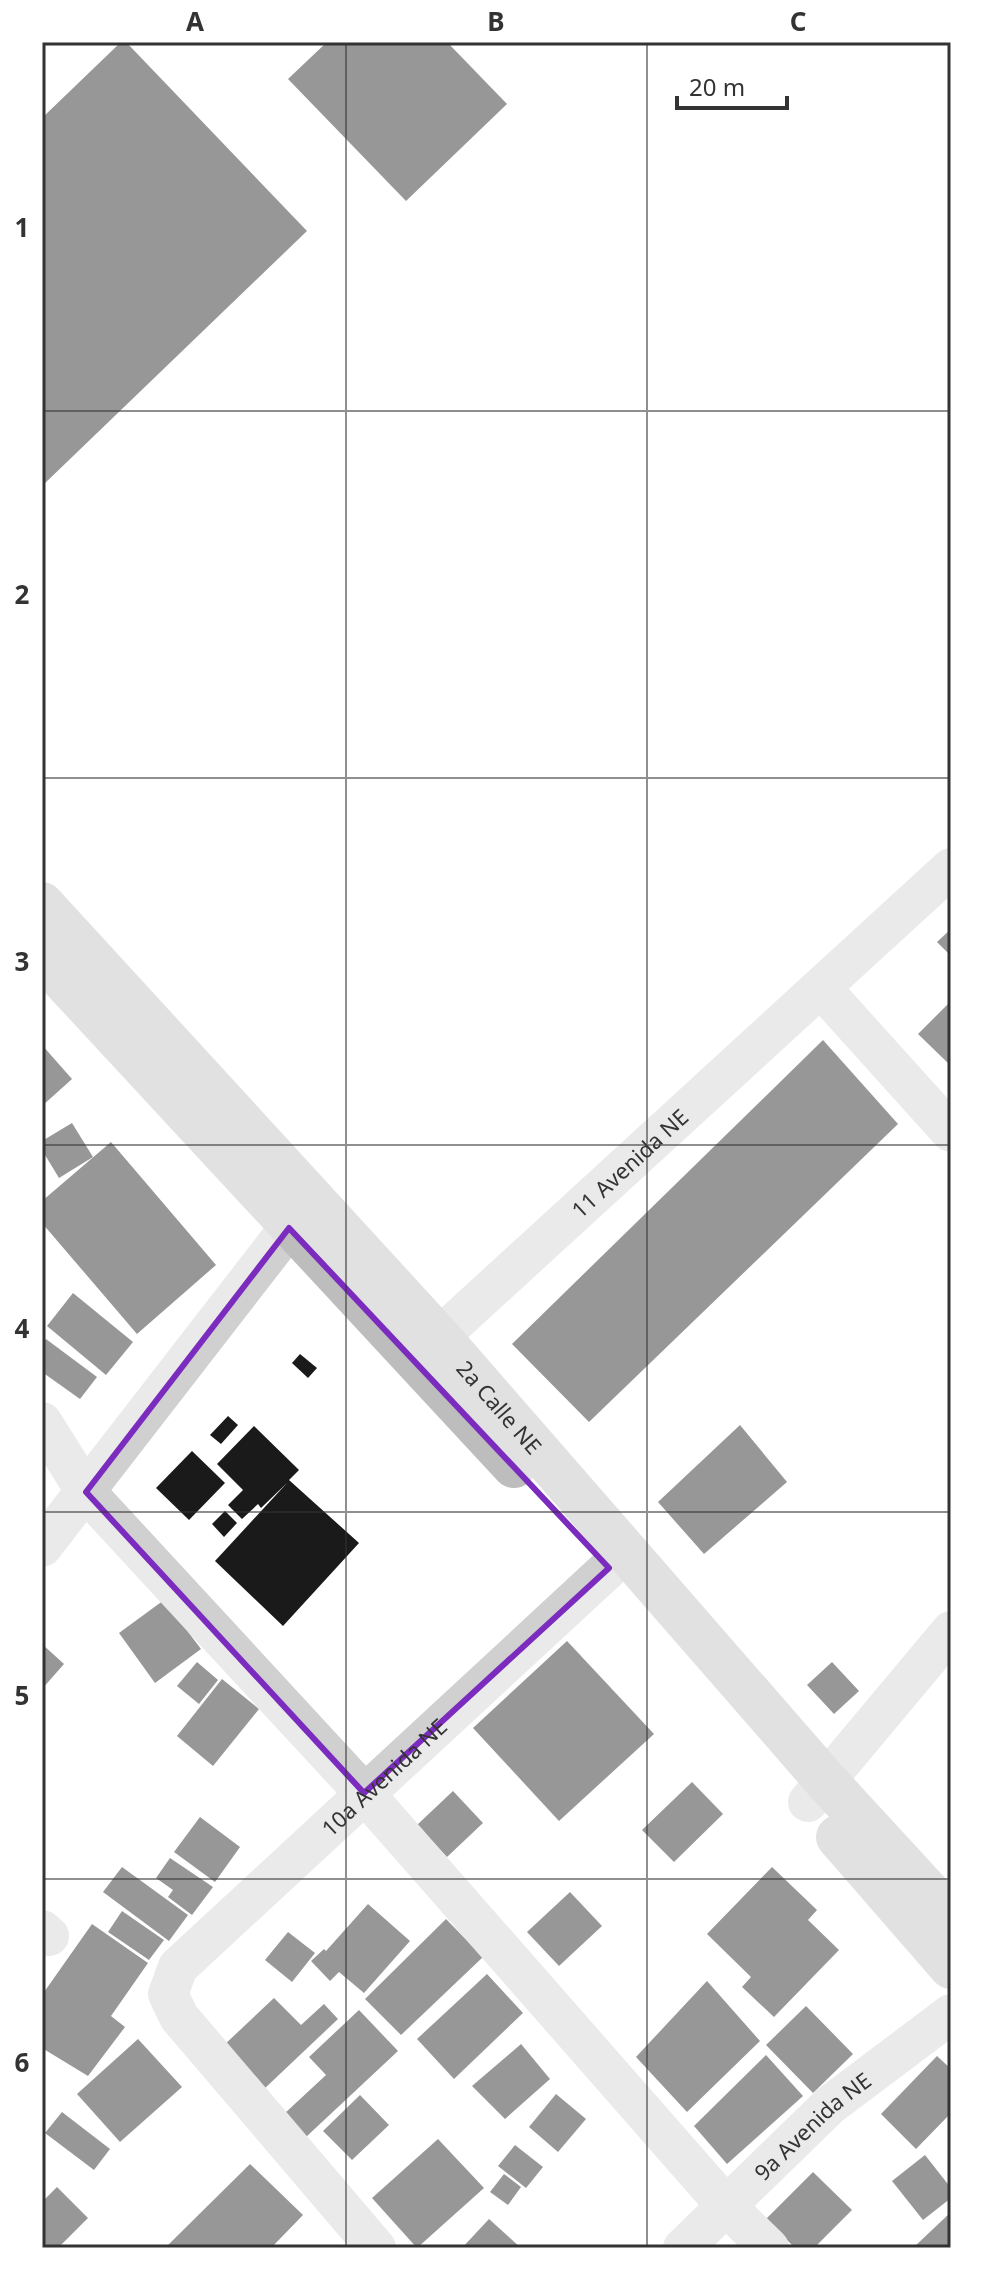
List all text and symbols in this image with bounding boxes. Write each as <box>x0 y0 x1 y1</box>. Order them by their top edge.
text: A <box>186 3 204 39</box>
text: B <box>487 3 505 39</box>
text: C <box>790 3 806 39</box>
scale bar <box>677 60 787 110</box>
text: 20 m <box>689 70 745 103</box>
text: 1 <box>15 209 29 245</box>
text: 2 <box>15 576 30 612</box>
text: 3 <box>15 943 29 979</box>
street label: 11 Avenida NE <box>564 1102 694 1224</box>
text: 4 <box>15 1310 30 1346</box>
street label: 2a Calle NE <box>451 1353 549 1460</box>
text: 5 <box>15 1677 29 1713</box>
street label: 10a Avenida NE <box>314 1711 453 1842</box>
text: 6 <box>15 2044 30 2080</box>
street label: 9a Avenida NE <box>747 2065 877 2186</box>

